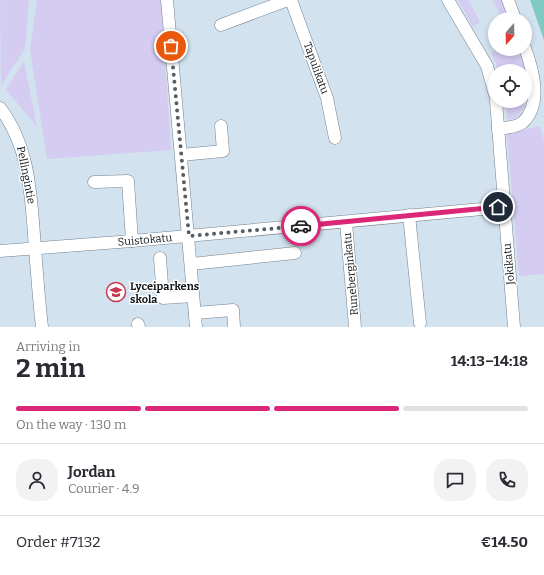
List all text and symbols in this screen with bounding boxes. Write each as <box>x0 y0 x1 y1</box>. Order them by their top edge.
north arrow <box>488 12 532 56</box>
map controls <box>488 12 532 108</box>
pin <box>154 29 188 63</box>
icon: bag <box>160 35 182 57</box>
street label: Tapulikatu <box>301 40 331 96</box>
button: locate <box>488 64 532 108</box>
street label: Pellingintie <box>14 145 38 205</box>
pin <box>481 190 515 224</box>
icon: home <box>487 196 509 218</box>
courier <box>281 206 321 246</box>
icon: car <box>290 215 312 237</box>
street label: Suistokatu <box>117 231 173 249</box>
street label: Runeberginkatu <box>341 232 361 316</box>
street label: Jokikatu <box>501 242 517 286</box>
place label: Lyceiparkens skola <box>130 280 200 306</box>
school or university icon: Lyceiparkens skola <box>105 281 127 303</box>
text: Arriving in <box>16 339 81 354</box>
text: 14:13–14:18 <box>451 352 528 370</box>
text: 2 min <box>16 353 85 384</box>
text: On the way · 130 m <box>16 417 126 432</box>
button: person <box>16 459 58 501</box>
button: chat <box>434 459 476 501</box>
button: phone <box>486 459 528 501</box>
text: Jordan <box>68 463 115 481</box>
text: Courier · 4.9 <box>68 481 140 496</box>
text: Order #7132 <box>16 533 100 551</box>
text: €14.50 <box>481 533 528 551</box>

